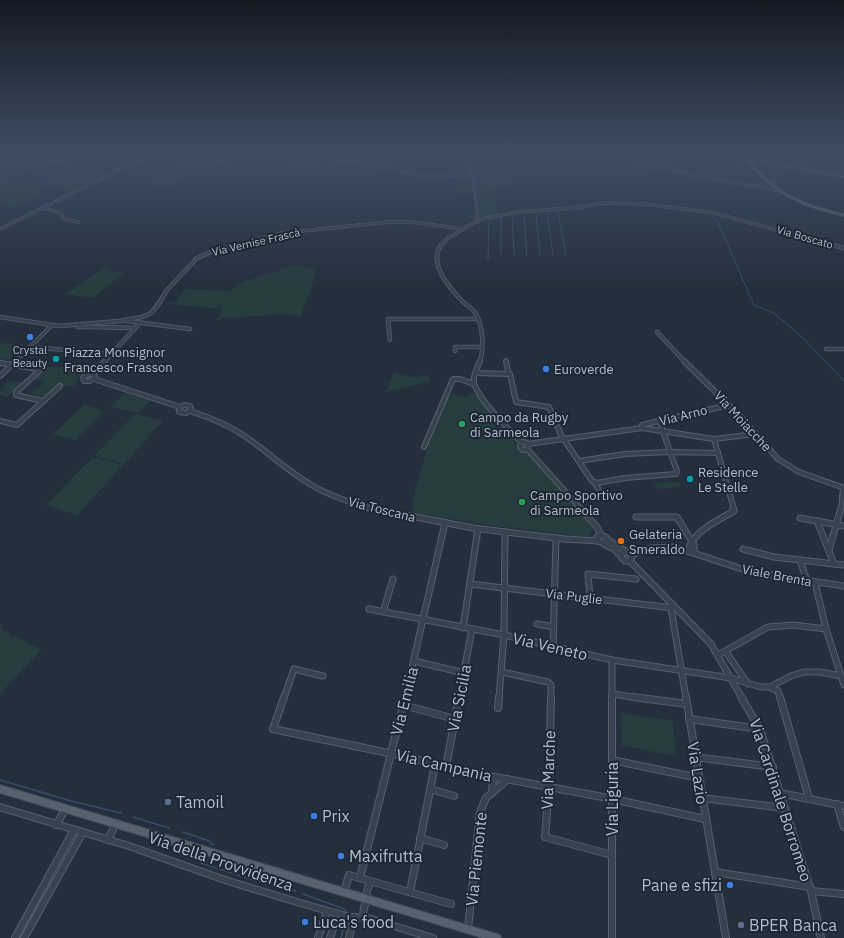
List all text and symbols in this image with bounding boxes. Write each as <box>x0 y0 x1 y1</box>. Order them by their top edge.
street label: Via Boscato <box>775 222 835 252</box>
street label: Via Vernise Frascà <box>211 225 301 259</box>
marker: Crystal Beauty <box>25 332 35 342</box>
place label: Crystal Beauty <box>13 343 48 370</box>
place label: Piazza Monsignor Francesco Frasson <box>64 344 173 376</box>
marker: Piazza Monsignor Francesco Frasson <box>51 354 61 364</box>
place label: Euroverde <box>554 361 614 378</box>
marker: Euroverde <box>541 364 551 374</box>
street label: Via Moiacche <box>710 387 775 455</box>
street label: Via Arno <box>657 401 709 430</box>
place label: Campo da Rugby di Sarmeola <box>470 409 569 441</box>
marker: Campo da Rugby di Sarmeola <box>457 419 467 429</box>
place label: Residence Le Stelle <box>698 464 759 496</box>
marker: Residence Le Stelle <box>685 474 695 484</box>
place label: Campo Sportivo di Sarmeola <box>530 487 623 519</box>
street label: Via Toscana <box>346 493 418 526</box>
marker: Campo Sportivo di Sarmeola <box>517 497 527 507</box>
place label: Gelateria Smeraldo <box>629 526 685 558</box>
marker: Gelateria Smeraldo <box>616 536 626 546</box>
street label: Viale Brenta <box>740 560 813 591</box>
street label: Via Puglie <box>544 585 603 608</box>
street label: Via Veneto <box>510 628 590 664</box>
street label: Via Sicilia <box>443 662 475 733</box>
street label: Via Emilia <box>386 664 422 738</box>
street label: Via Cardinale Borromeo <box>745 716 817 884</box>
street label: Via Marche <box>537 730 559 810</box>
street label: Via Lazio <box>683 740 713 806</box>
street label: Via Campania <box>394 744 494 786</box>
street label: Via Liguria <box>602 762 622 836</box>
place label: Tamoil <box>176 792 224 812</box>
marker: Tamoil <box>163 797 173 807</box>
place label: Prix <box>322 806 350 826</box>
marker: Prix <box>309 811 319 821</box>
street label: Via Piemonte <box>461 811 491 907</box>
street label: Via della Provvidenza <box>146 827 297 895</box>
place label: Maxifrutta <box>349 846 423 866</box>
marker: Maxifrutta <box>336 851 346 861</box>
place label: Pane e sfizi <box>642 875 722 895</box>
marker: Pane e sfizi <box>725 880 735 890</box>
place label: Luca's food <box>313 912 394 932</box>
place label: BPER Banca <box>749 915 838 935</box>
marker: Luca's food <box>300 917 310 927</box>
marker: BPER Banca <box>736 920 746 930</box>

